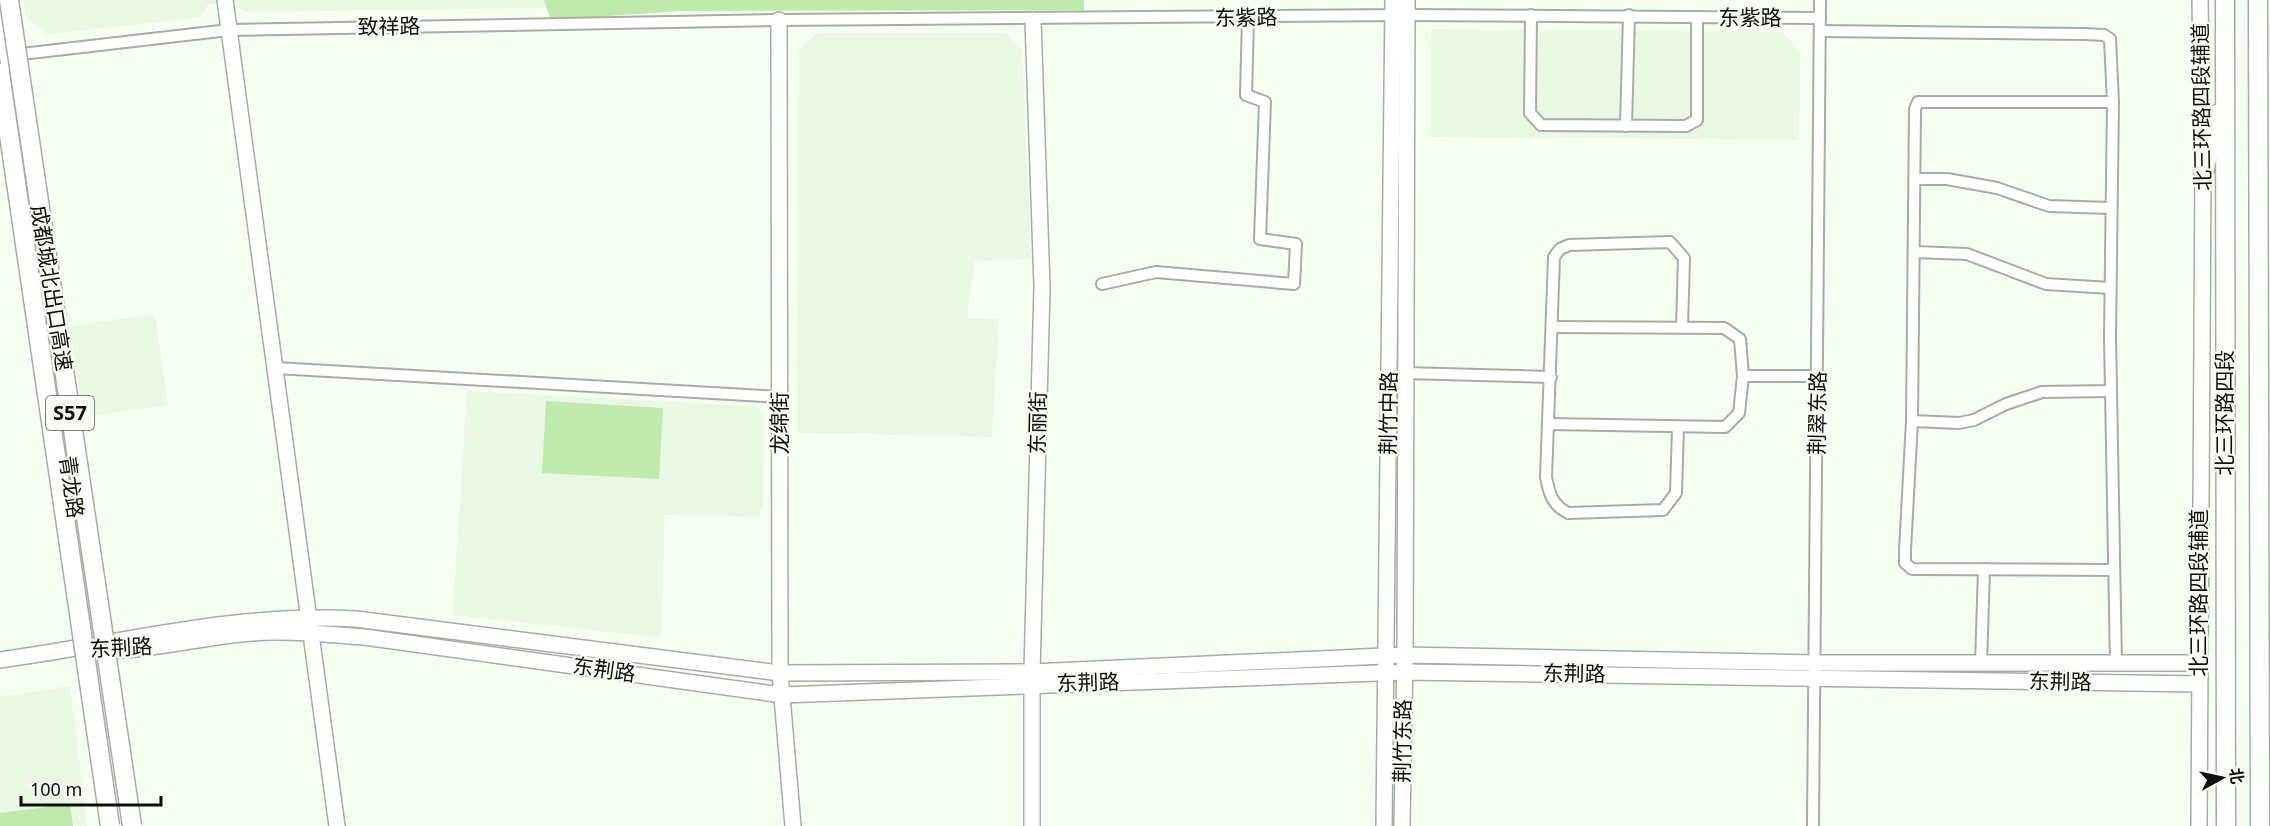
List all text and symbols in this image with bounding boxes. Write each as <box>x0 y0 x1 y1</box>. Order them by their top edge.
street label: 东紫路 <box>1214 2 1278 32</box>
street label: 东紫路 <box>1719 3 1782 31</box>
street label: 致祥路 <box>357 11 421 41</box>
street label: 北三环路四段辅道 <box>2186 23 2216 191</box>
street label: 成都城北出口高速 <box>25 203 79 373</box>
street label: 北三环路四段 <box>2210 350 2238 476</box>
street label: 荆竹中路 <box>1373 371 1403 455</box>
street label: 荆翠东路 <box>1802 371 1832 455</box>
street label: 东丽街 <box>1022 391 1052 455</box>
street label: 龙绵街 <box>765 392 793 455</box>
road number: S57 <box>46 396 94 430</box>
street label: 青龙路 <box>54 454 90 520</box>
street label: 北三环路四段辅道 <box>2184 509 2212 677</box>
street label: 东荆路 <box>89 631 153 663</box>
street label: 东荆路 <box>571 651 637 687</box>
street label: 东荆路 <box>1542 658 1606 688</box>
street label: 东荆路 <box>2028 666 2092 696</box>
street label: 东荆路 <box>1056 667 1120 697</box>
street label: 荆竹东路 <box>1387 699 1417 783</box>
north arrow <box>2192 748 2252 808</box>
text: 北 <box>2225 766 2249 785</box>
scale bar <box>21 769 160 807</box>
text: 100 m <box>30 777 82 801</box>

